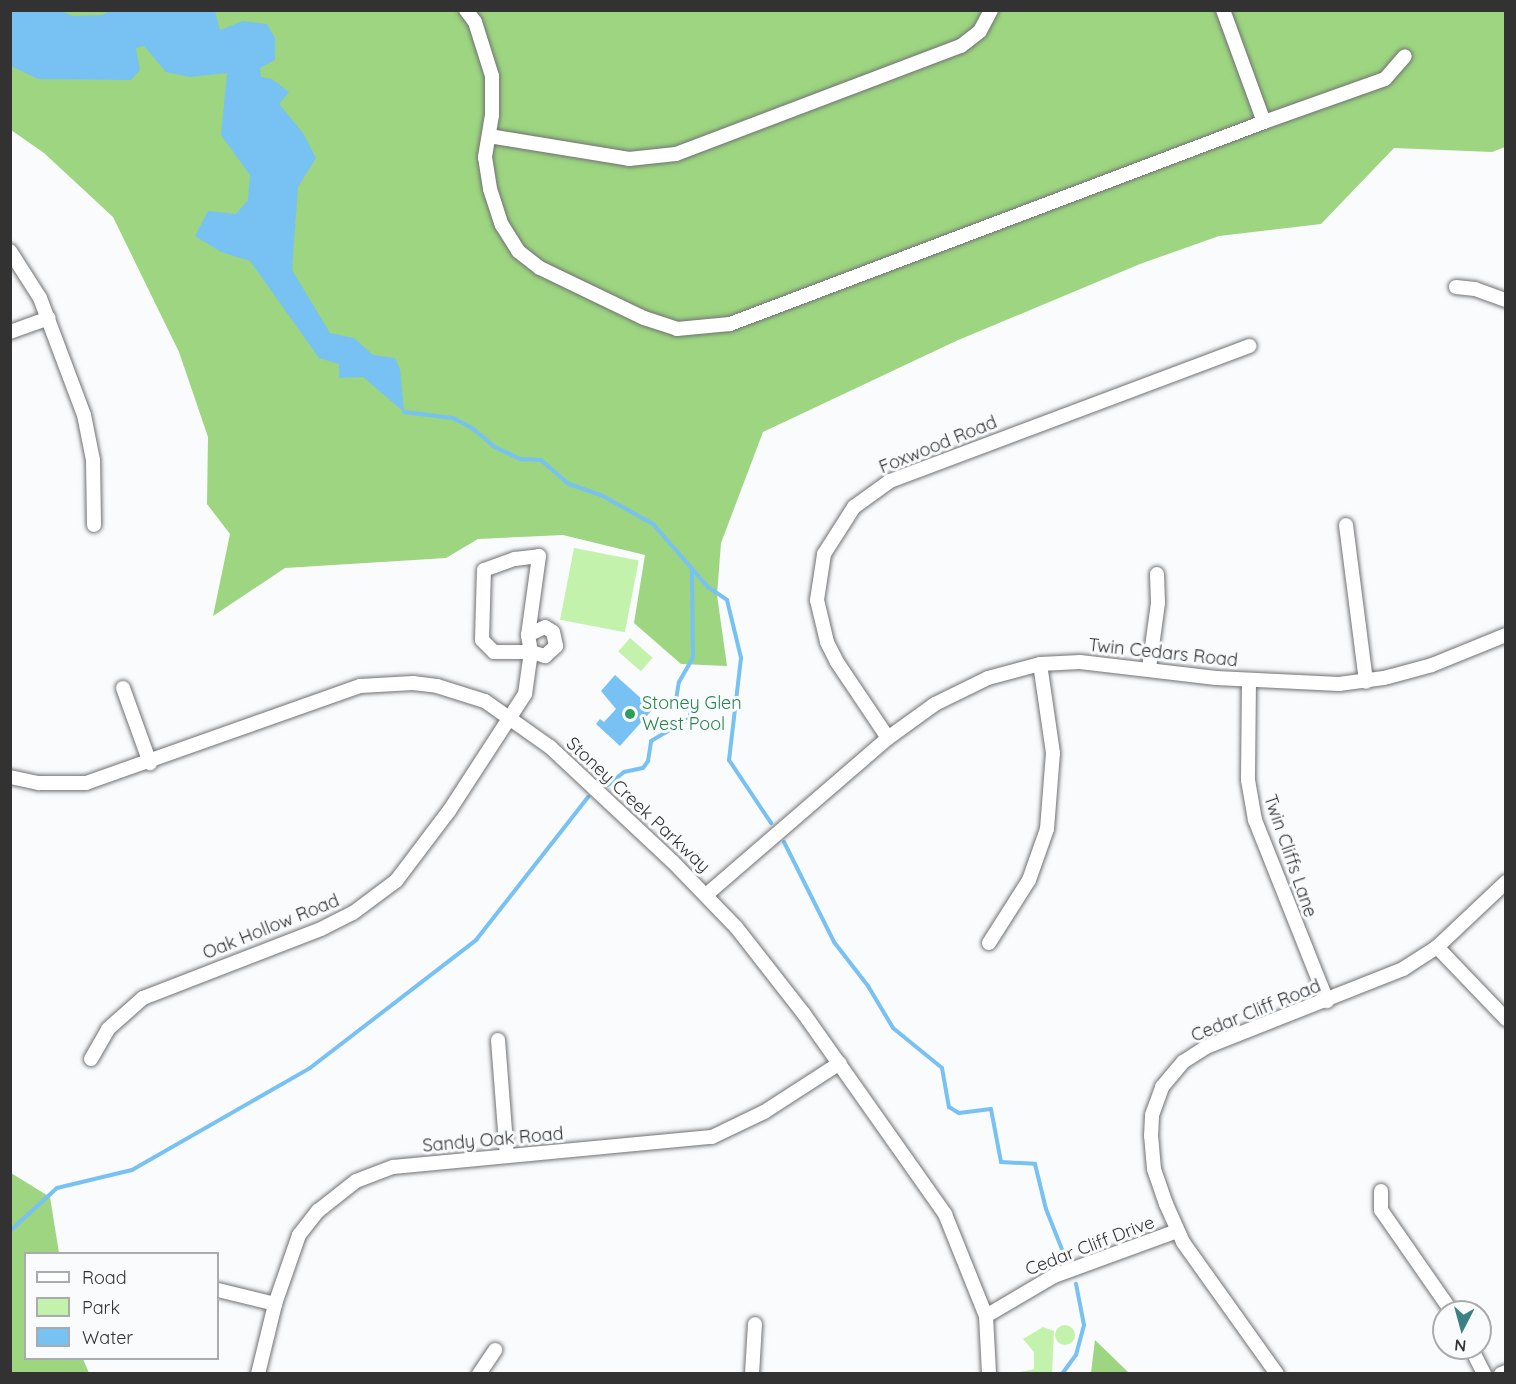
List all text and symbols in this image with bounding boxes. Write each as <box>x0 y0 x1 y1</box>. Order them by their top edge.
street label: Foxwood Road <box>876 412 1000 478</box>
street label: Twin Cedars Road <box>1087 634 1239 672</box>
place label: Stoney Glen West Pool <box>642 693 742 736</box>
marker: Stoney Glen West Pool <box>623 707 637 721</box>
street label: Stoney Creek Parkway <box>562 733 714 877</box>
street label: Twin Cliffs Lane <box>1259 792 1321 920</box>
street label: Oak Hollow Road <box>200 890 342 964</box>
street label: Cedar Cliff Road <box>1188 975 1324 1047</box>
street label: Sandy Oak Road <box>422 1123 564 1157</box>
street label: Cedar Cliff Drive <box>1022 1211 1158 1281</box>
legend <box>24 1252 219 1360</box>
text: Road <box>82 1266 127 1289</box>
text: Park <box>82 1296 120 1319</box>
north arrow <box>1432 1300 1492 1360</box>
text: Water <box>82 1326 133 1349</box>
text: N <box>1453 1335 1467 1356</box>

